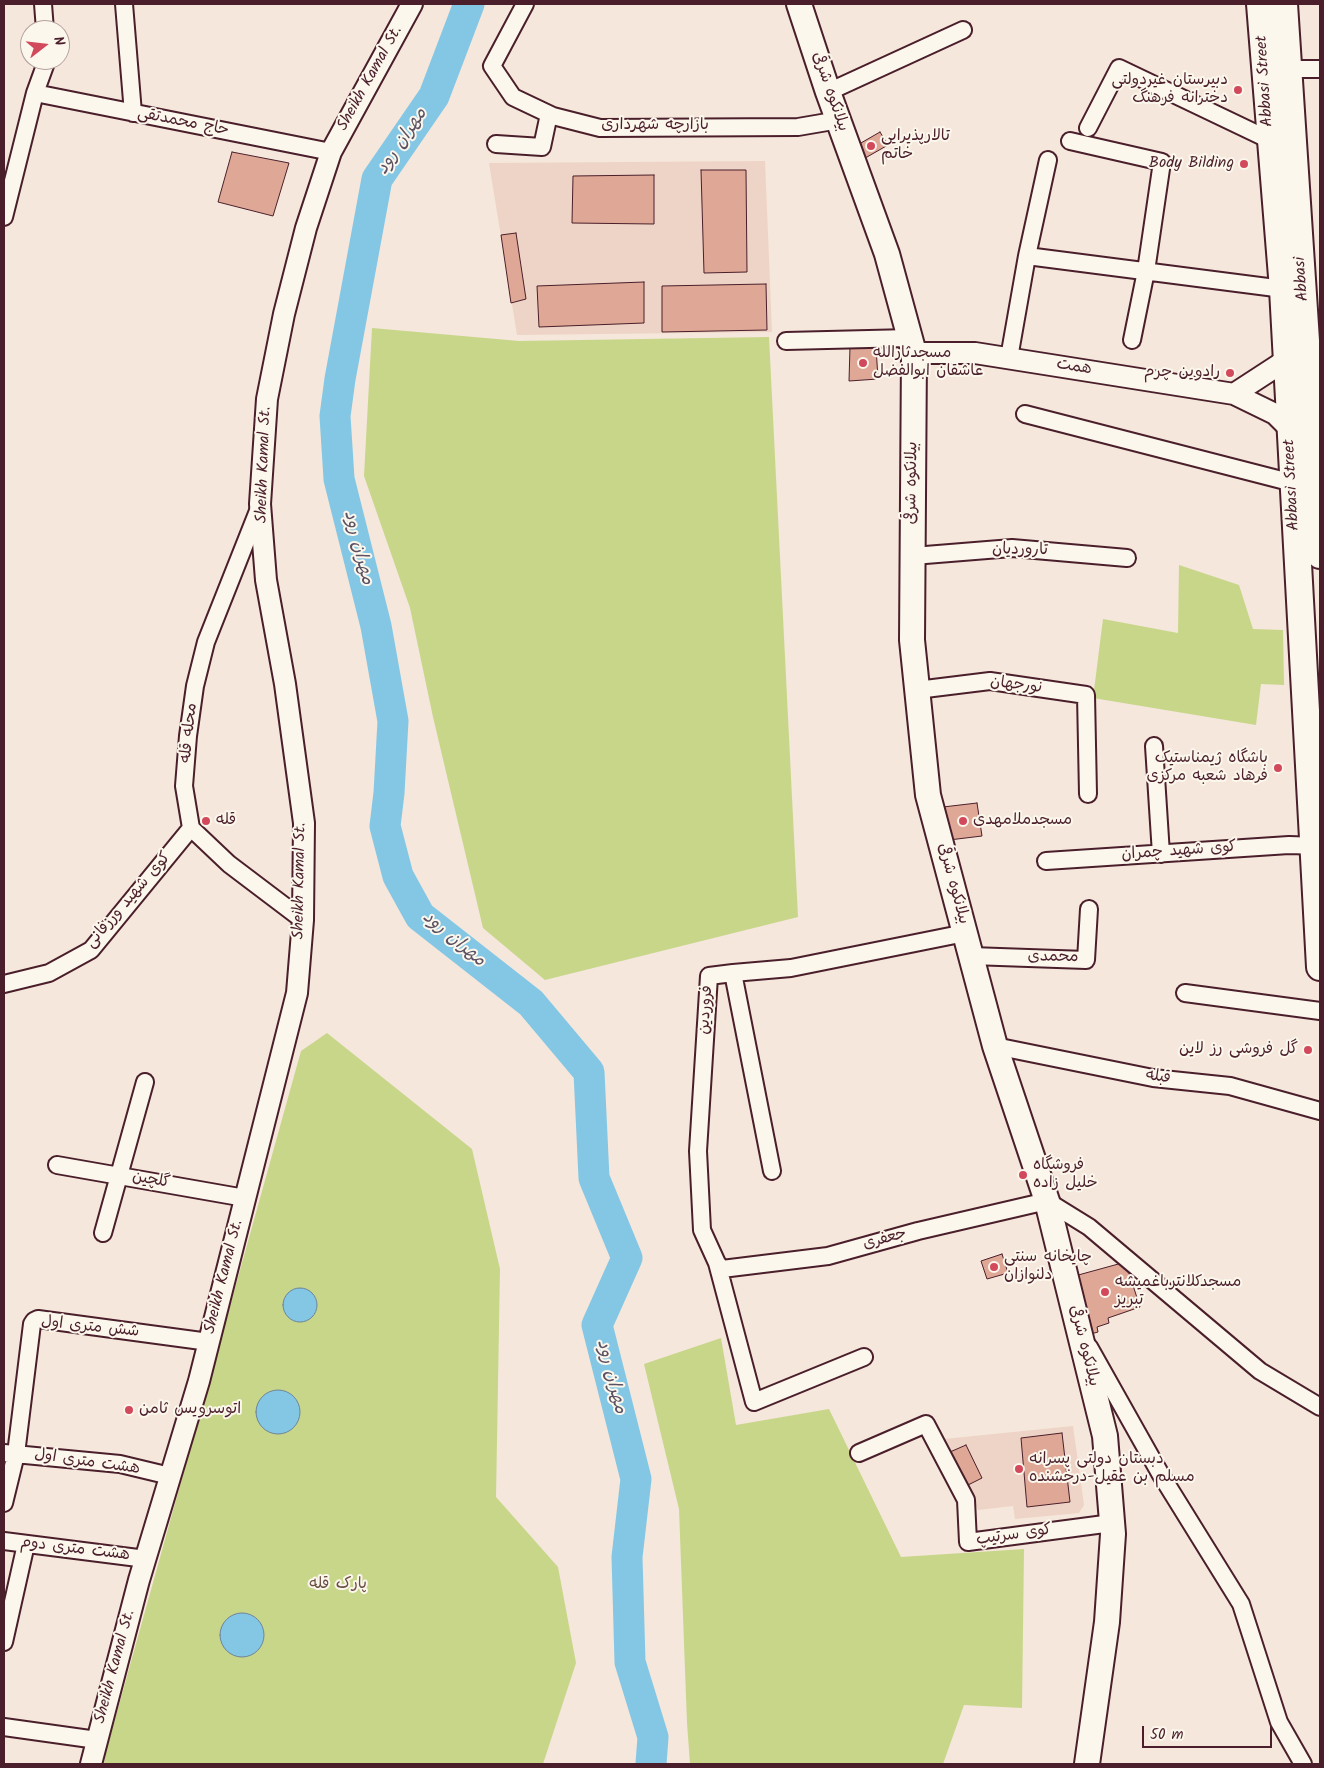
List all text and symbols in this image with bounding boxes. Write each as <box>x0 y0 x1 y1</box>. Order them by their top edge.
north arrow <box>20 20 70 70</box>
street label: Sheikh Kamal St. <box>334 23 408 135</box>
text: N <box>47 34 70 48</box>
street label: Abbasi Street <box>1253 35 1279 127</box>
street label: بیلانکوه شرقی <box>806 50 852 134</box>
place label: دبیرستان غیردولتی دخترانه فرهنگ <box>1111 71 1228 109</box>
marker: دبیرستان غیردولتی دخترانه فرهنگ <box>1232 84 1244 96</box>
street label: حاج محمدتقی <box>136 105 230 141</box>
water label: مهران رود <box>373 105 433 179</box>
street label: بازارچه شهرداری <box>601 116 709 136</box>
place label: تالارپذیرایی خاتم <box>881 127 950 165</box>
marker: تالارپذیرایی خاتم <box>865 140 877 152</box>
place label: Body Bilding <box>1149 154 1234 174</box>
marker: Body Bilding <box>1238 158 1250 170</box>
street label: Abbasi <box>1292 256 1314 302</box>
place label: مسجدثارالله عاشقان ابوالفضل <box>873 344 983 382</box>
street label: همت <box>1055 356 1093 380</box>
marker: مسجدثارالله عاشقان ابوالفضل <box>857 357 869 369</box>
place label: رادوین چرم <box>1144 363 1220 383</box>
marker: رادوین چرم <box>1224 367 1236 379</box>
street label: Sheikh Kamal St. <box>253 406 277 524</box>
street label: Abbasi Street <box>1281 439 1305 531</box>
street label: بیلانکوه شرقی <box>903 441 923 525</box>
water label: مهران رود <box>337 509 377 587</box>
street label: تاروردیان <box>992 541 1048 561</box>
street label: نورجهان <box>989 673 1043 699</box>
street label: محله قله <box>177 702 203 764</box>
place label: باشگاه ژیمناستیک فرهاد شعبه مرکزی <box>1147 749 1268 787</box>
marker: باشگاه ژیمناستیک فرهاد شعبه مرکزی <box>1272 762 1284 774</box>
place label: قله <box>216 811 236 831</box>
place label: مسجدملامهدی <box>973 811 1072 831</box>
marker: قله <box>200 815 212 827</box>
marker: مسجدملامهدی <box>957 815 969 827</box>
street label: Sheikh Kamal St. <box>290 823 312 939</box>
street label: کوی شهید چمران <box>1121 838 1237 866</box>
street label: بیلانکوه شرقی <box>932 841 972 927</box>
street label: کوی شهید ورزفانی <box>82 849 176 953</box>
water label: مهران رود <box>417 907 489 973</box>
street label: محمدی <box>1027 948 1079 968</box>
street label: فروردین <box>696 985 718 1035</box>
place label: گل فروشی رز لاین <box>1179 1040 1298 1060</box>
marker: گل فروشی رز لاین <box>1302 1044 1314 1056</box>
street label: قبله <box>1144 1067 1172 1089</box>
place label: فروشگاه خلیل زاده <box>1033 1156 1098 1194</box>
street label: گلچین <box>131 1168 171 1194</box>
marker: فروشگاه خلیل زاده <box>1017 1169 1029 1181</box>
street label: Sheikh Kamal St. <box>202 1218 248 1336</box>
street label: جعفری <box>861 1225 909 1255</box>
place label: چایخانه سنتی دلنوازان <box>1004 1248 1092 1286</box>
marker: چایخانه سنتی دلنوازان <box>988 1261 1000 1273</box>
place label: مسجدکلانترباغمیشه تبریز <box>1115 1273 1241 1311</box>
marker: مسجدکلانترباغمیشه تبریز <box>1099 1286 1111 1298</box>
street label: بیلانکوه شرقی <box>1064 1303 1102 1389</box>
street label: شش متری اول <box>40 1313 140 1343</box>
water label: مهران رود <box>590 1338 630 1416</box>
place label: اتوسرویس ثامن <box>139 1400 241 1420</box>
marker: اتوسرویس ثامن <box>123 1404 135 1416</box>
street label: هشت متری اول <box>33 1446 141 1480</box>
place label: دبستان دولتی پسرانه مسلم بن عقیل-درخشنده <box>1029 1450 1195 1488</box>
marker: دبستان دولتی پسرانه مسلم بن عقیل-درخشنده <box>1013 1463 1025 1475</box>
street label: کوی سرتیپ <box>975 1521 1053 1551</box>
street label: هشت متری دوم <box>19 1534 131 1566</box>
park label: پارک قله <box>309 1575 367 1595</box>
street label: Sheikh Kamal St. <box>92 1608 140 1726</box>
scale bar <box>1144 1716 1274 1748</box>
text: 50 m <box>1150 1723 1184 1747</box>

